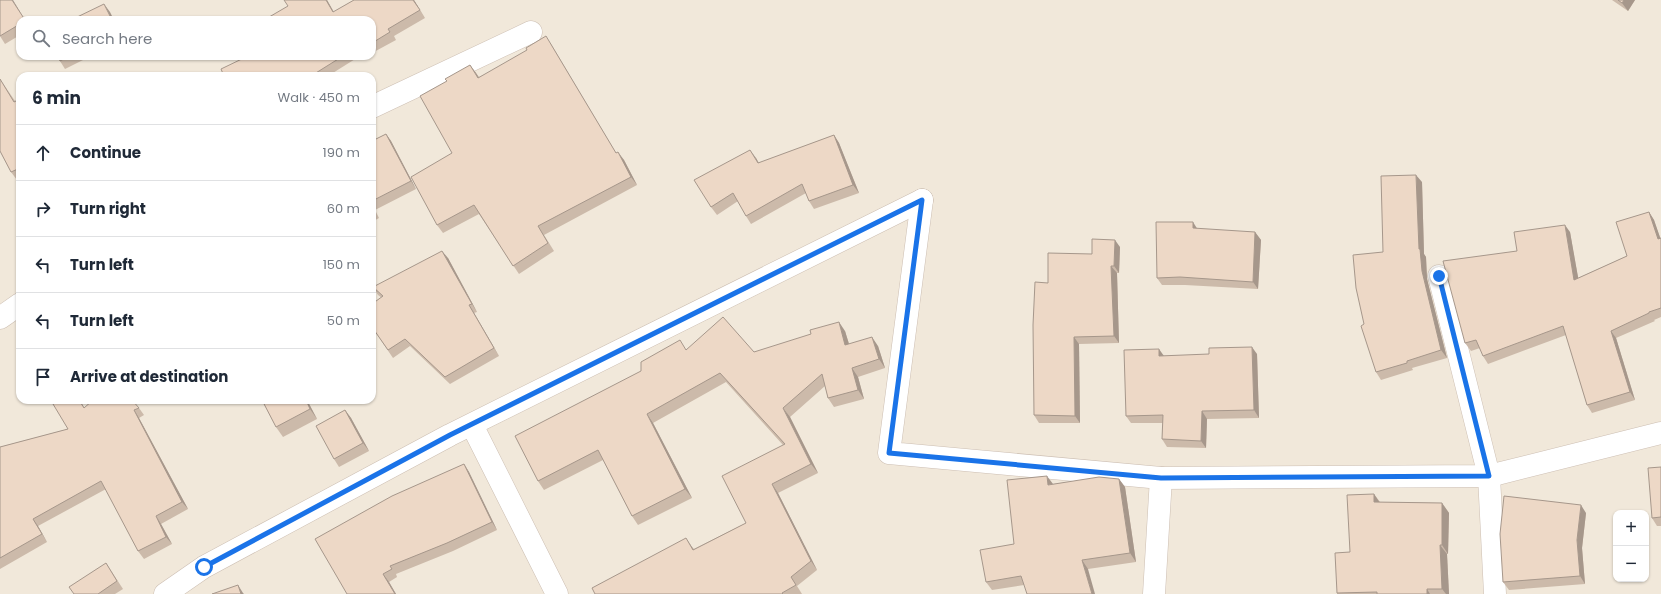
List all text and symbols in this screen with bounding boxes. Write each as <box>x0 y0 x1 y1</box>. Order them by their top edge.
search box <box>16 16 376 60</box>
icon: search <box>30 27 52 49</box>
text: Search here <box>62 28 152 49</box>
text: 6 min <box>32 86 81 110</box>
text: Walk · 450 m <box>278 88 360 107</box>
icon: ahead <box>32 142 54 164</box>
text: Continue <box>70 142 141 163</box>
text: 190 m <box>323 143 360 162</box>
icon: right <box>32 198 54 220</box>
text: Turn right <box>70 198 146 219</box>
text: 60 m <box>327 199 360 218</box>
icon: left <box>32 254 54 276</box>
text: Turn left <box>70 254 134 275</box>
text: 150 m <box>323 255 360 274</box>
route end <box>1430 267 1448 285</box>
icon: left <box>32 310 54 332</box>
text: Turn left <box>70 310 134 331</box>
text: 50 m <box>327 311 360 330</box>
icon: arrive <box>32 366 54 388</box>
text: Arrive at destination <box>70 366 228 387</box>
map controls <box>1613 510 1649 582</box>
button: + <box>1613 510 1649 546</box>
button: − <box>1613 546 1649 582</box>
route start <box>195 558 213 576</box>

